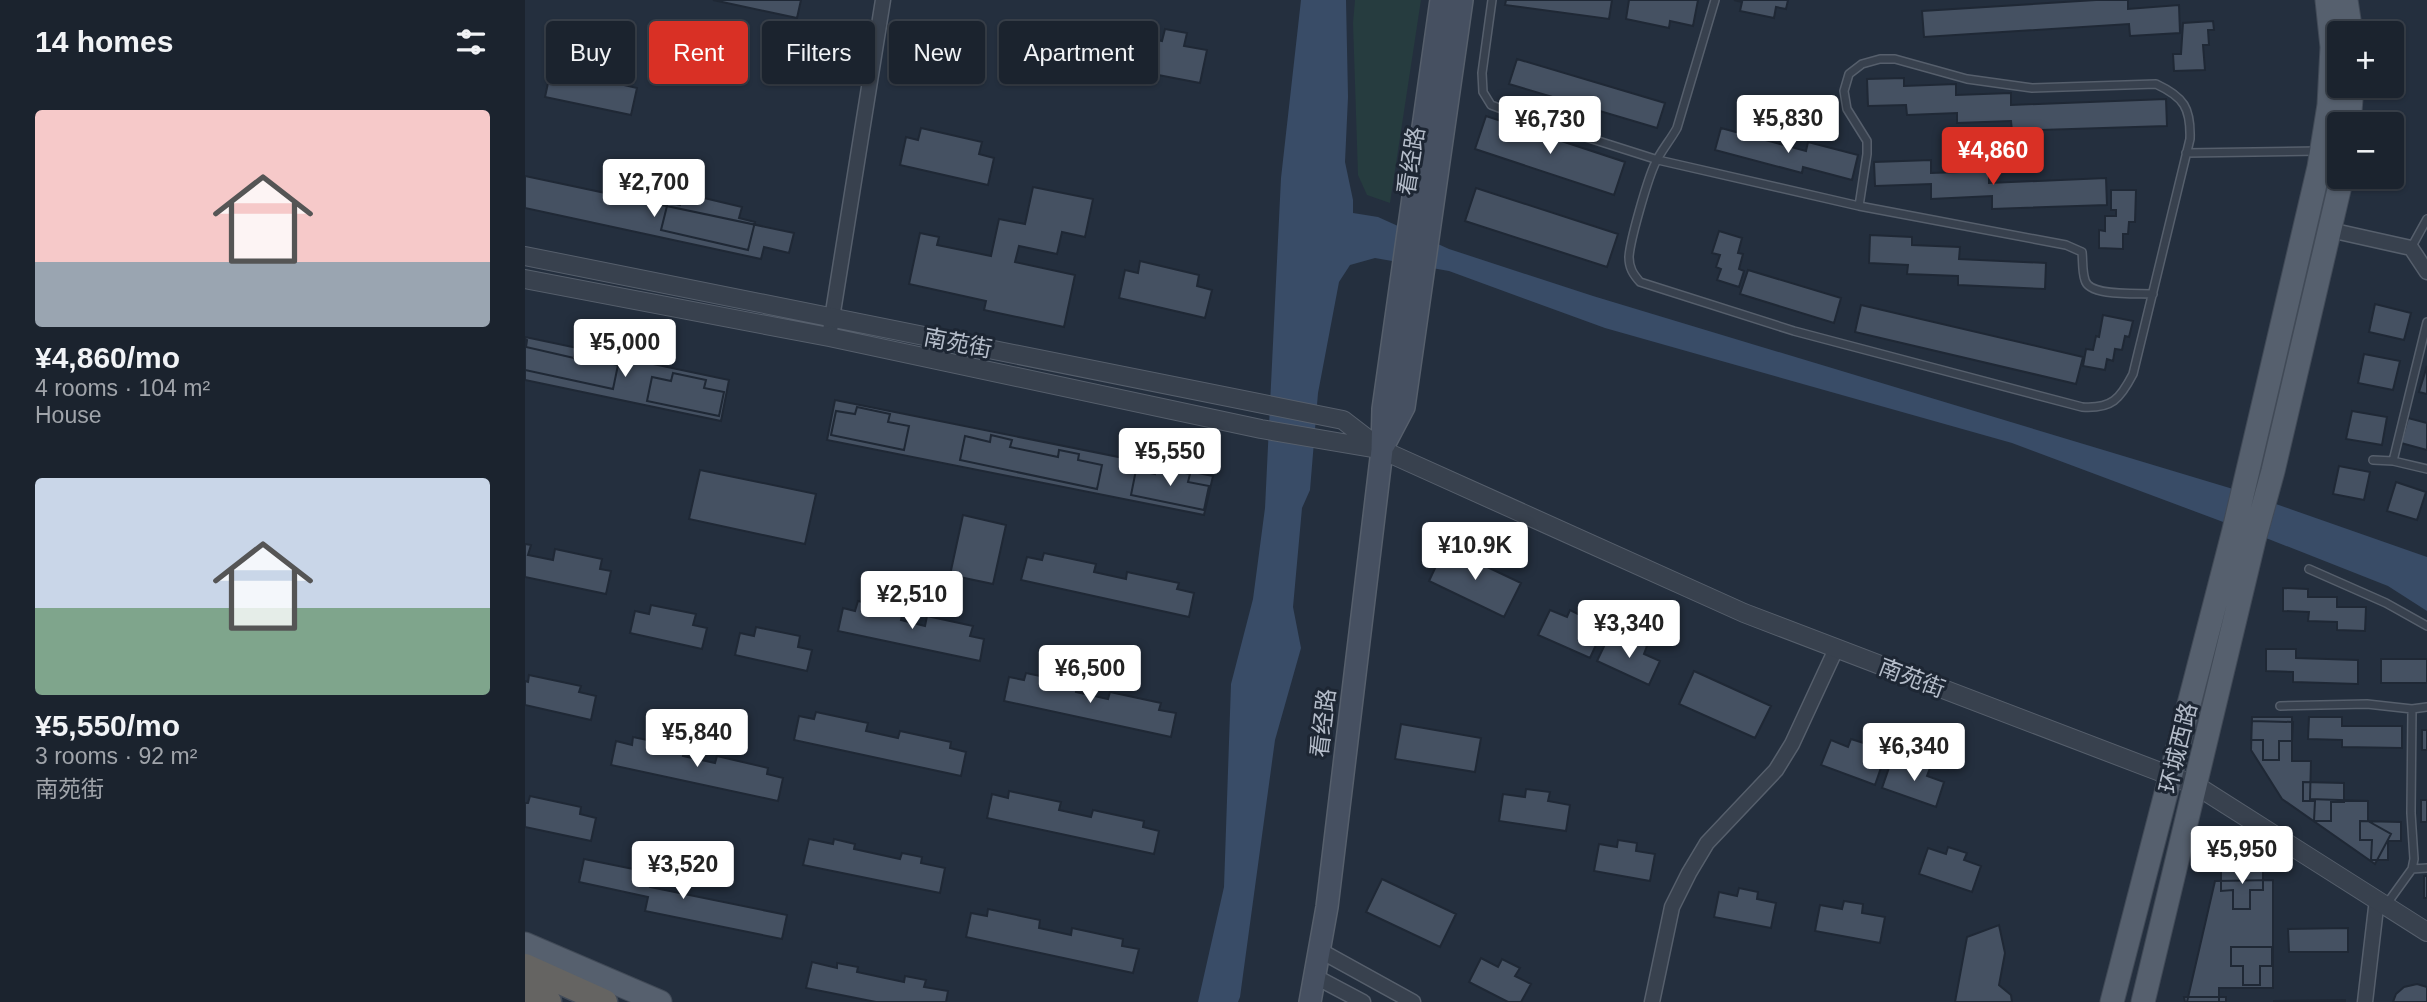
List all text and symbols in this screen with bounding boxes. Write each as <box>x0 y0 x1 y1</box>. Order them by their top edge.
chip: Buy <box>546 21 635 84</box>
chip: Rent <box>649 21 748 84</box>
chip: Filters <box>762 21 875 84</box>
chip: New <box>889 21 985 84</box>
chip: Apartment <box>999 21 1158 84</box>
map controls <box>2327 21 2404 189</box>
button: + <box>2327 21 2404 98</box>
icon: filters <box>452 23 490 61</box>
text: 14 homes <box>35 25 173 58</box>
pin: ¥6,730 <box>1493 96 1607 156</box>
pin: ¥5,830 <box>1731 96 1845 155</box>
text: ¥5,830 <box>1753 105 1823 131</box>
text: ¥6,730 <box>1515 106 1585 132</box>
button: − <box>2327 112 2404 189</box>
street label: 看经路 <box>1393 125 1429 197</box>
pin: ¥4,860 <box>1936 128 2050 187</box>
text: ¥4,860 <box>1958 137 2028 163</box>
icon: home <box>200 156 326 282</box>
pin: ¥2,700 <box>597 160 711 219</box>
text: ¥2,700 <box>619 169 689 195</box>
pin: ¥5,000 <box>568 320 682 379</box>
street label: 南苑街 <box>922 324 994 362</box>
text: ¥5,000 <box>590 329 660 355</box>
text: ¥4,860/mo <box>35 341 180 374</box>
text: 4 rooms · 104 m² <box>35 375 210 401</box>
text: House <box>35 402 101 428</box>
pin: ¥5,550 <box>1113 428 1227 488</box>
text: ¥5,550 <box>1135 438 1205 464</box>
pin: ¥10.9K <box>1418 522 1532 582</box>
icon: home <box>200 523 326 649</box>
text: ¥10.9K <box>1438 532 1512 558</box>
pin: ¥2,510 <box>855 572 969 631</box>
text: ¥2,510 <box>877 581 947 607</box>
pin: ¥3,340 <box>1572 600 1686 660</box>
text: ¥3,340 <box>1594 610 1664 636</box>
pin: ¥6,500 <box>1033 646 1147 705</box>
street label: 南苑街 <box>1875 653 1949 703</box>
text: ¥6,500 <box>1055 655 1125 681</box>
street label: 看经路 <box>1306 687 1340 759</box>
street label: 环城西路 <box>2154 700 2202 796</box>
text: ¥5,550/mo <box>35 709 180 742</box>
pin: ¥5,840 <box>640 710 754 769</box>
text: ¥5,840 <box>662 719 732 745</box>
pin: ¥6,340 <box>1857 724 1971 783</box>
text: ¥6,340 <box>1879 733 1949 759</box>
text: 3 rooms · 92 m² <box>35 743 197 769</box>
text: 南苑街 <box>35 776 104 802</box>
pin: ¥5,950 <box>2185 826 2299 886</box>
text: ¥5,950 <box>2207 836 2277 862</box>
pin: ¥3,520 <box>626 842 740 901</box>
text: ¥3,520 <box>648 851 718 877</box>

